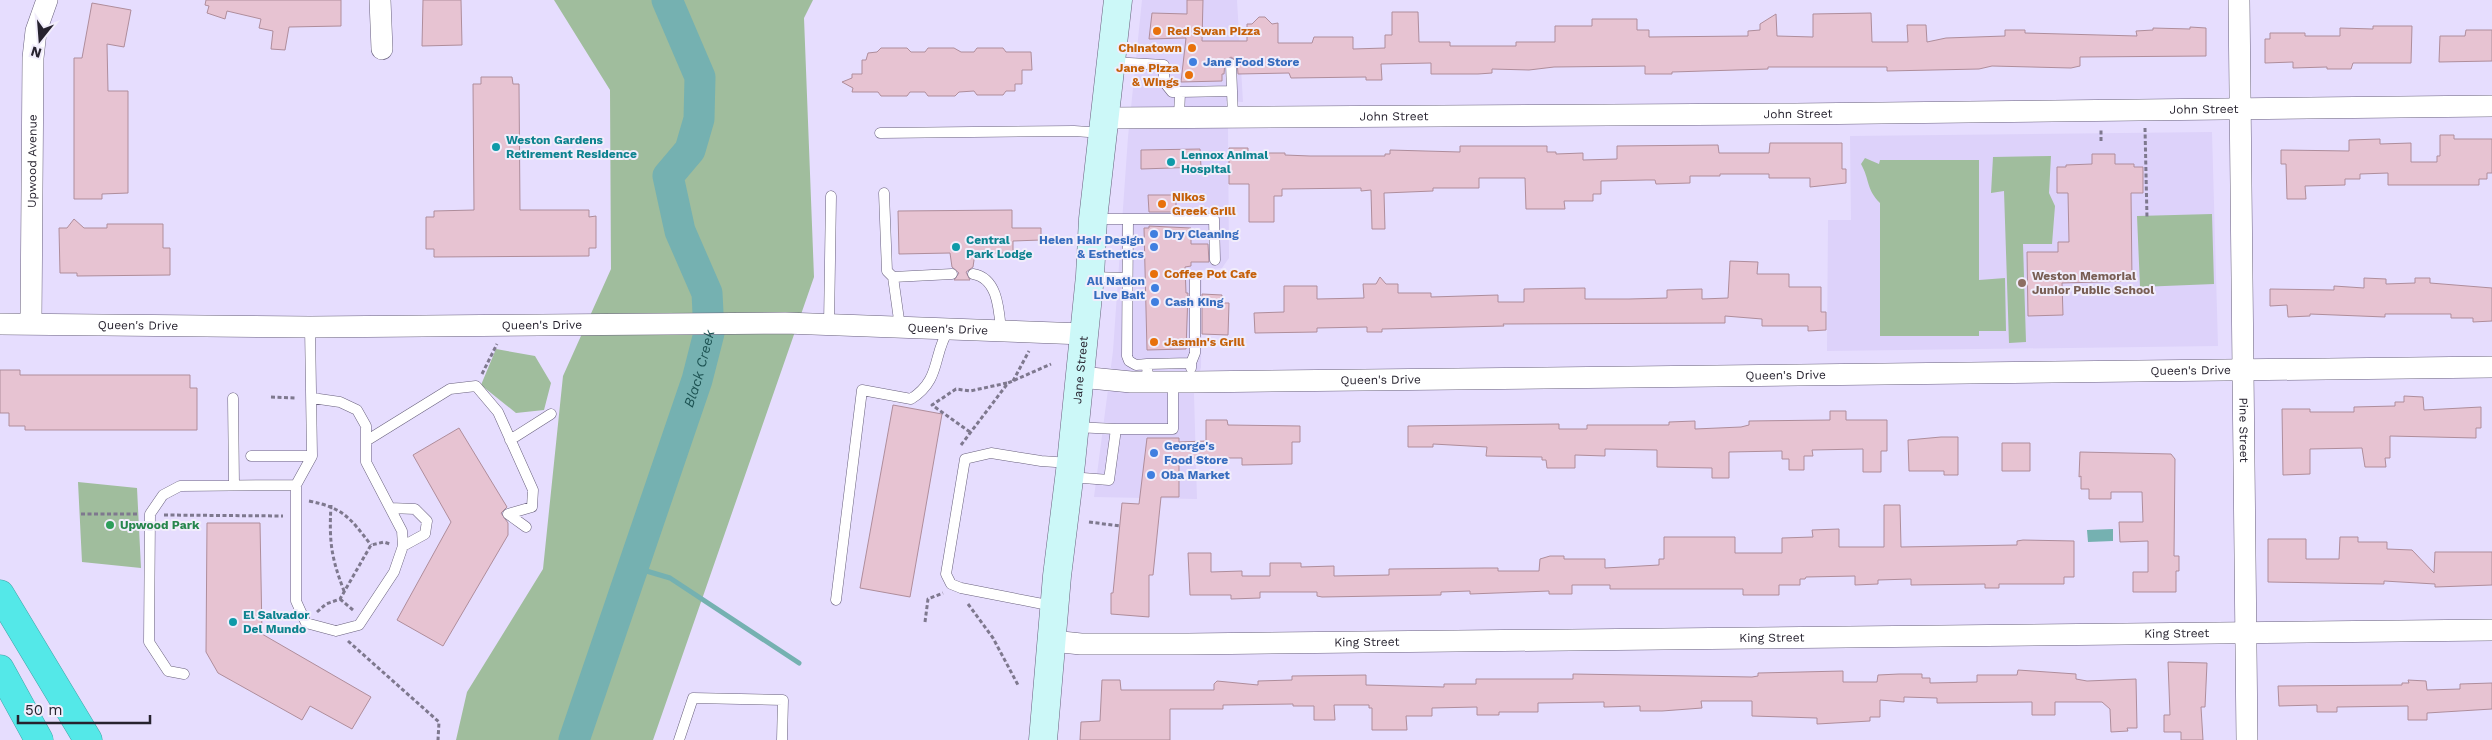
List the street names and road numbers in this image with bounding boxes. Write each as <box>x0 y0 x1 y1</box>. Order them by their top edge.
street label: John Street <box>2169 102 2239 117</box>
street label: John Street <box>1763 107 1833 121</box>
street label: John Street <box>1359 109 1429 124</box>
street label: Upwood Avenue <box>25 114 40 208</box>
street label: Queen's Drive <box>98 318 178 333</box>
street label: Queen's Drive <box>502 318 582 332</box>
street label: Queen's Drive <box>907 321 988 337</box>
street label: Jane Street <box>1070 335 1091 404</box>
street label: Queen's Drive <box>2150 363 2231 378</box>
street label: Queen's Drive <box>1745 368 1826 383</box>
street label: Queen's Drive <box>1340 372 1421 387</box>
street label: Pine Street <box>2236 397 2251 463</box>
street label: King Street <box>2144 626 2209 641</box>
street label: King Street <box>1739 630 1804 645</box>
street label: King Street <box>1334 635 1399 649</box>

